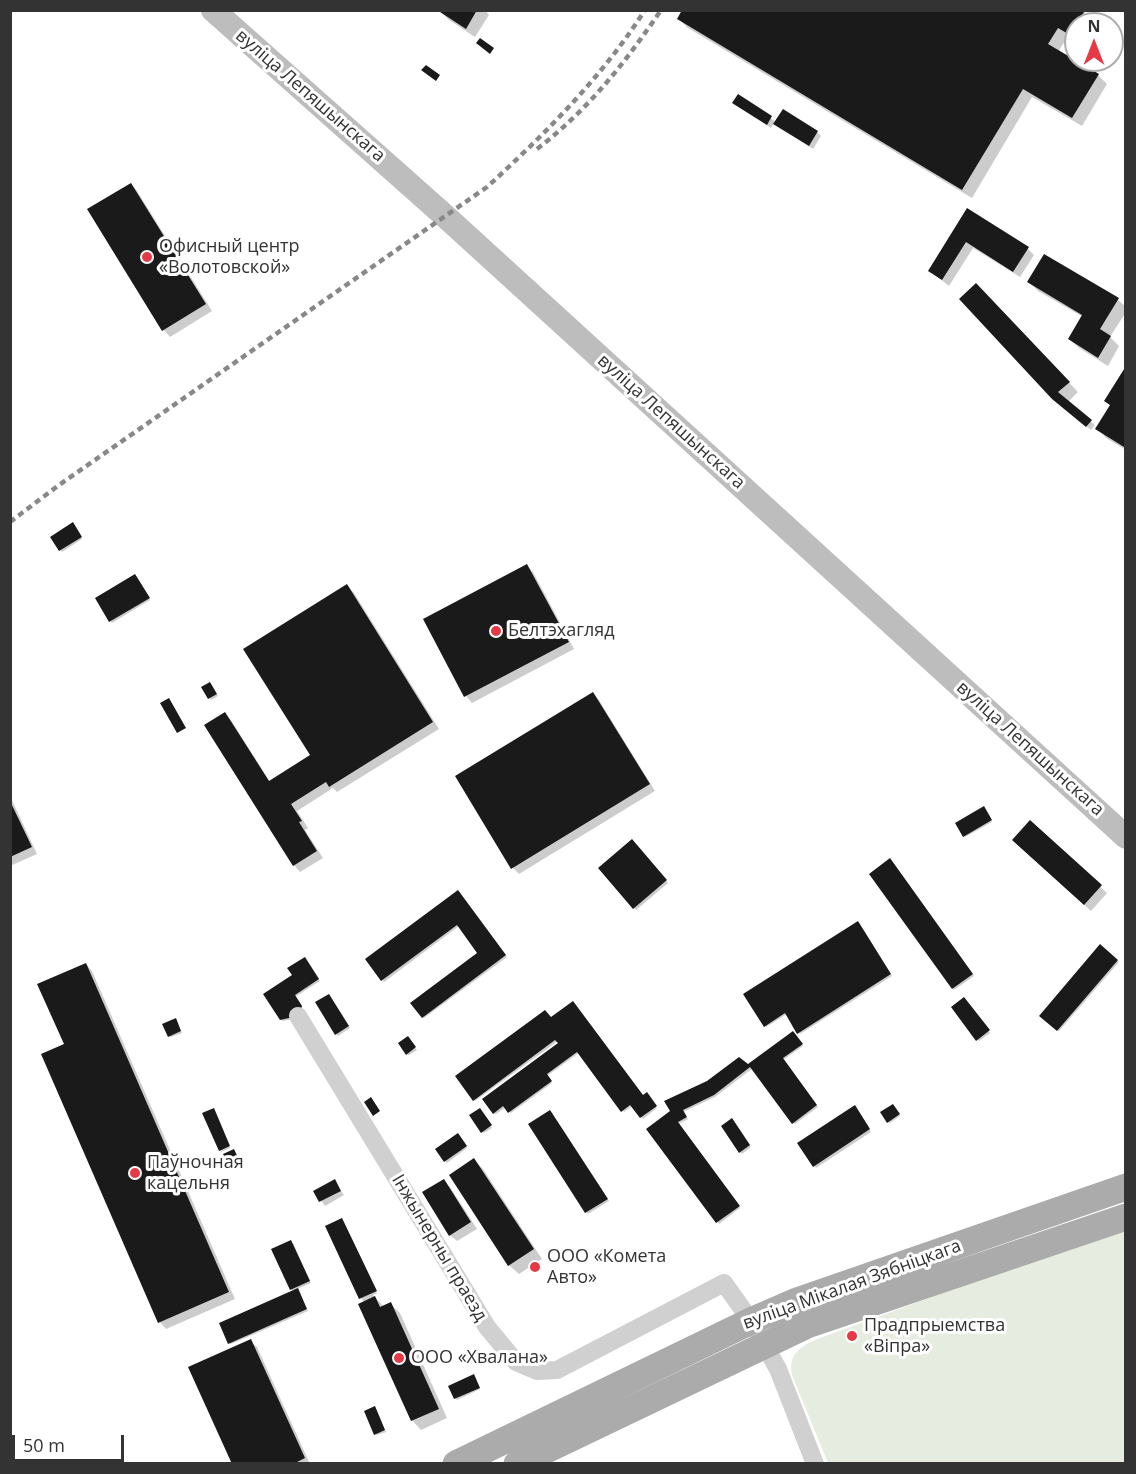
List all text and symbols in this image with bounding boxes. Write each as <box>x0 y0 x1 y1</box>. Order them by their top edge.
north arrow <box>1064 12 1124 72</box>
text: N <box>1087 15 1101 37</box>
street label: вуліца Лепяшынскага <box>231 25 389 167</box>
place label: Офисный центр «Волотовской» <box>159 236 300 278</box>
marker: Офисный центр «Волотовской» <box>140 250 154 264</box>
street label: вуліца Лепяшынскага <box>593 350 749 494</box>
place label: Белтэхагляд <box>508 620 615 642</box>
marker: Белтэхагляд <box>489 624 503 638</box>
street label: вуліца Лепяшынскага <box>952 677 1108 821</box>
place label: Паўночная кацельня <box>147 1152 244 1194</box>
marker: Паўночная кацельня <box>128 1166 142 1180</box>
street label: Інжынерны праезд <box>387 1171 491 1325</box>
street label: вуліца Мікалая Зябніцкага <box>740 1235 964 1335</box>
place label: ООО «Комета Авто» <box>547 1246 666 1288</box>
marker: ООО «Комета Авто» <box>528 1260 542 1274</box>
place label: Прадпрыемства «Віпра» <box>864 1315 1005 1358</box>
marker: Прадпрыемства «Віпра» <box>845 1329 859 1343</box>
place label: ООО «Хвалана» <box>411 1347 548 1369</box>
marker: ООО «Хвалана» <box>392 1351 406 1365</box>
scale bar <box>15 1423 128 1461</box>
text: 50 m <box>23 1433 65 1457</box>

